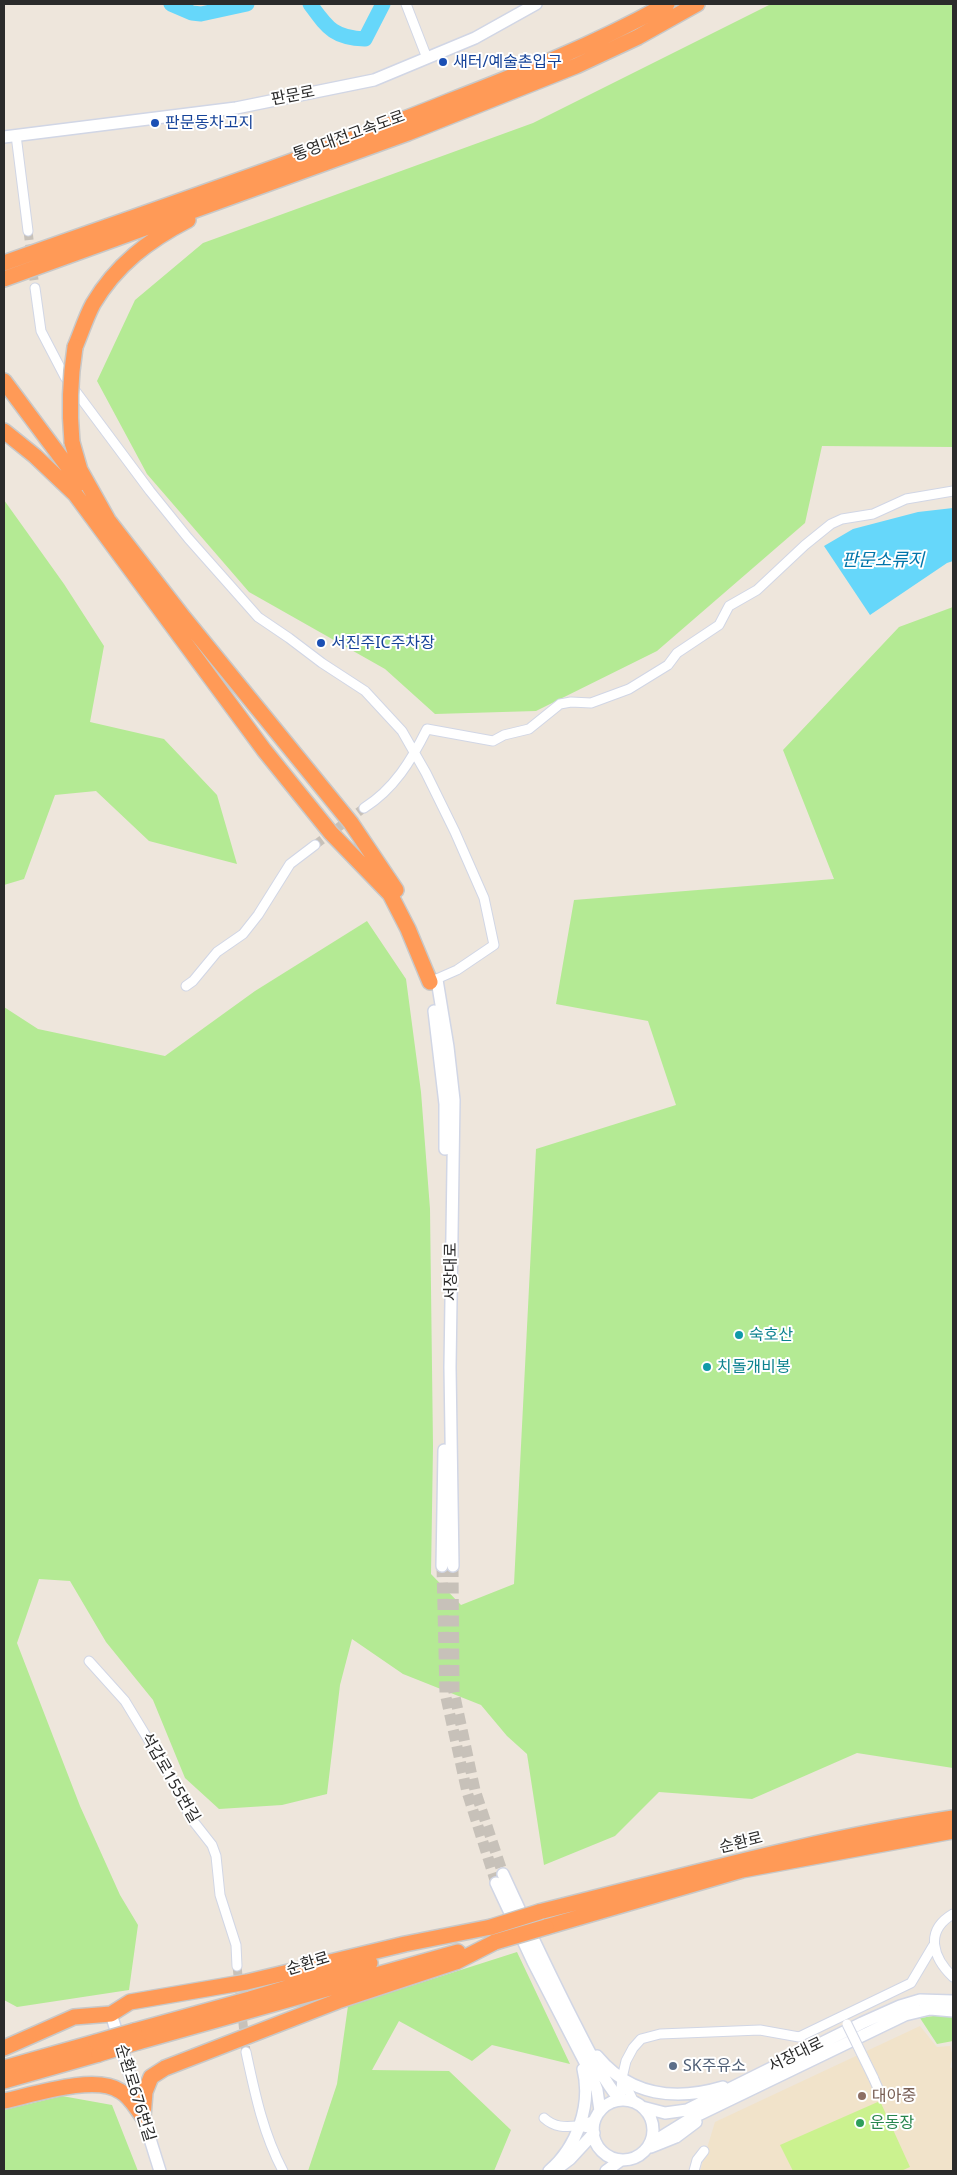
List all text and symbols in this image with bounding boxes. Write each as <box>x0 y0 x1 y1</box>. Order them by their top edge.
place label: 새터/예술촌입구 <box>453 52 562 72</box>
marker: 새터/예술촌입구 <box>437 56 449 68</box>
street label: 판문로 <box>269 82 317 110</box>
street label: 통영대전고속도로 <box>290 107 408 165</box>
place label: 판문동차고지 <box>165 113 253 133</box>
marker: 판문동차고지 <box>149 117 161 129</box>
water label: 판문소류지 <box>842 550 924 572</box>
place label: 서진주IC주차장 <box>331 633 435 653</box>
marker: 서진주IC주차장 <box>315 637 327 649</box>
street label: 서장대로 <box>441 1243 461 1301</box>
place label: 숙호산 <box>749 1325 793 1345</box>
marker: 숙호산 <box>733 1329 745 1341</box>
place label: 치돌개비봉 <box>717 1357 791 1377</box>
marker: 치돌개비봉 <box>701 1361 713 1373</box>
street label: 석갑로155번길 <box>136 1729 204 1827</box>
street label: 순환로 <box>717 1828 765 1858</box>
street label: 순환로 <box>284 1948 332 1980</box>
street label: 서장대로 <box>765 2033 827 2077</box>
street label: 순환로676번길 <box>111 2042 159 2144</box>
place label: SK주유소 <box>683 2056 746 2076</box>
marker: SK주유소 <box>667 2060 679 2072</box>
place label: 대아중 <box>872 2086 916 2106</box>
marker: 대아중 <box>856 2090 868 2102</box>
place label: 운동장 <box>870 2113 914 2133</box>
marker: 운동장 <box>854 2117 866 2129</box>

